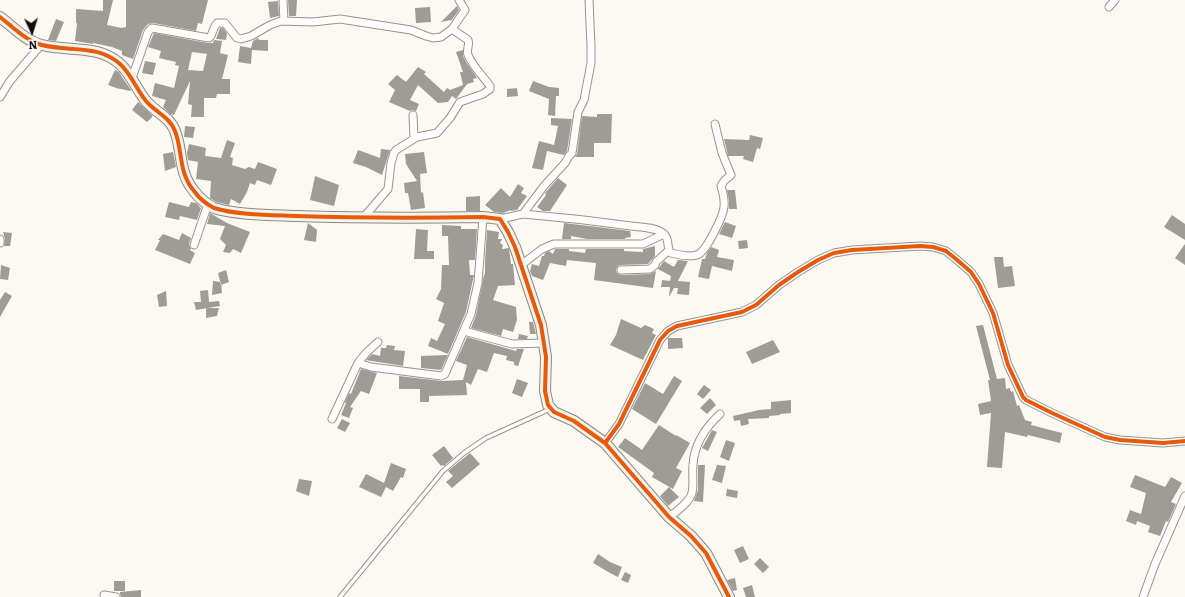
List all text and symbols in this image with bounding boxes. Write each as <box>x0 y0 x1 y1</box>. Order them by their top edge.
north arrow <box>12 12 52 52</box>
text: N <box>28 38 38 51</box>

